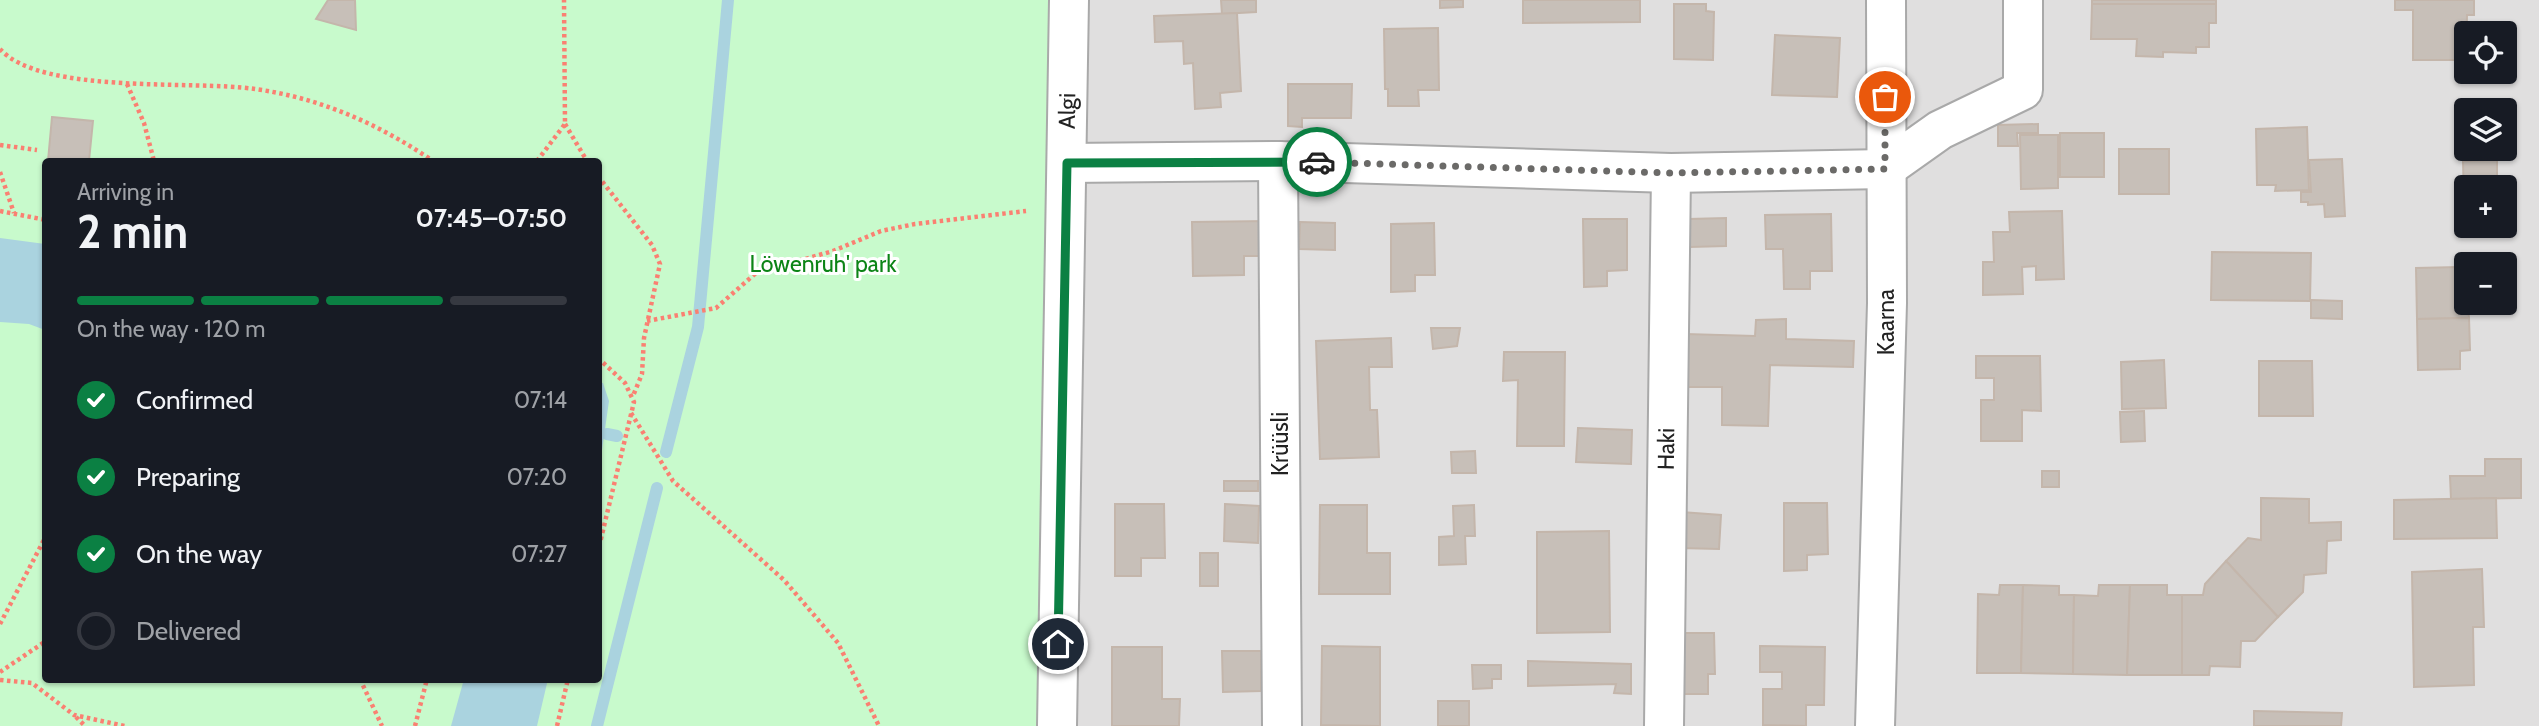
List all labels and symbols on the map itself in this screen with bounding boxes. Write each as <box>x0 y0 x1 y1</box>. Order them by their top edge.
pin <box>1855 67 1915 127</box>
street label: Algi <box>1053 93 1081 129</box>
courier <box>1282 127 1352 197</box>
park label: Löwenruh' park <box>750 250 897 278</box>
street label: Kaarna <box>1872 289 1900 355</box>
street label: Krüüsli <box>1266 412 1294 476</box>
street label: Haki <box>1652 428 1680 470</box>
pin <box>1028 614 1088 674</box>

